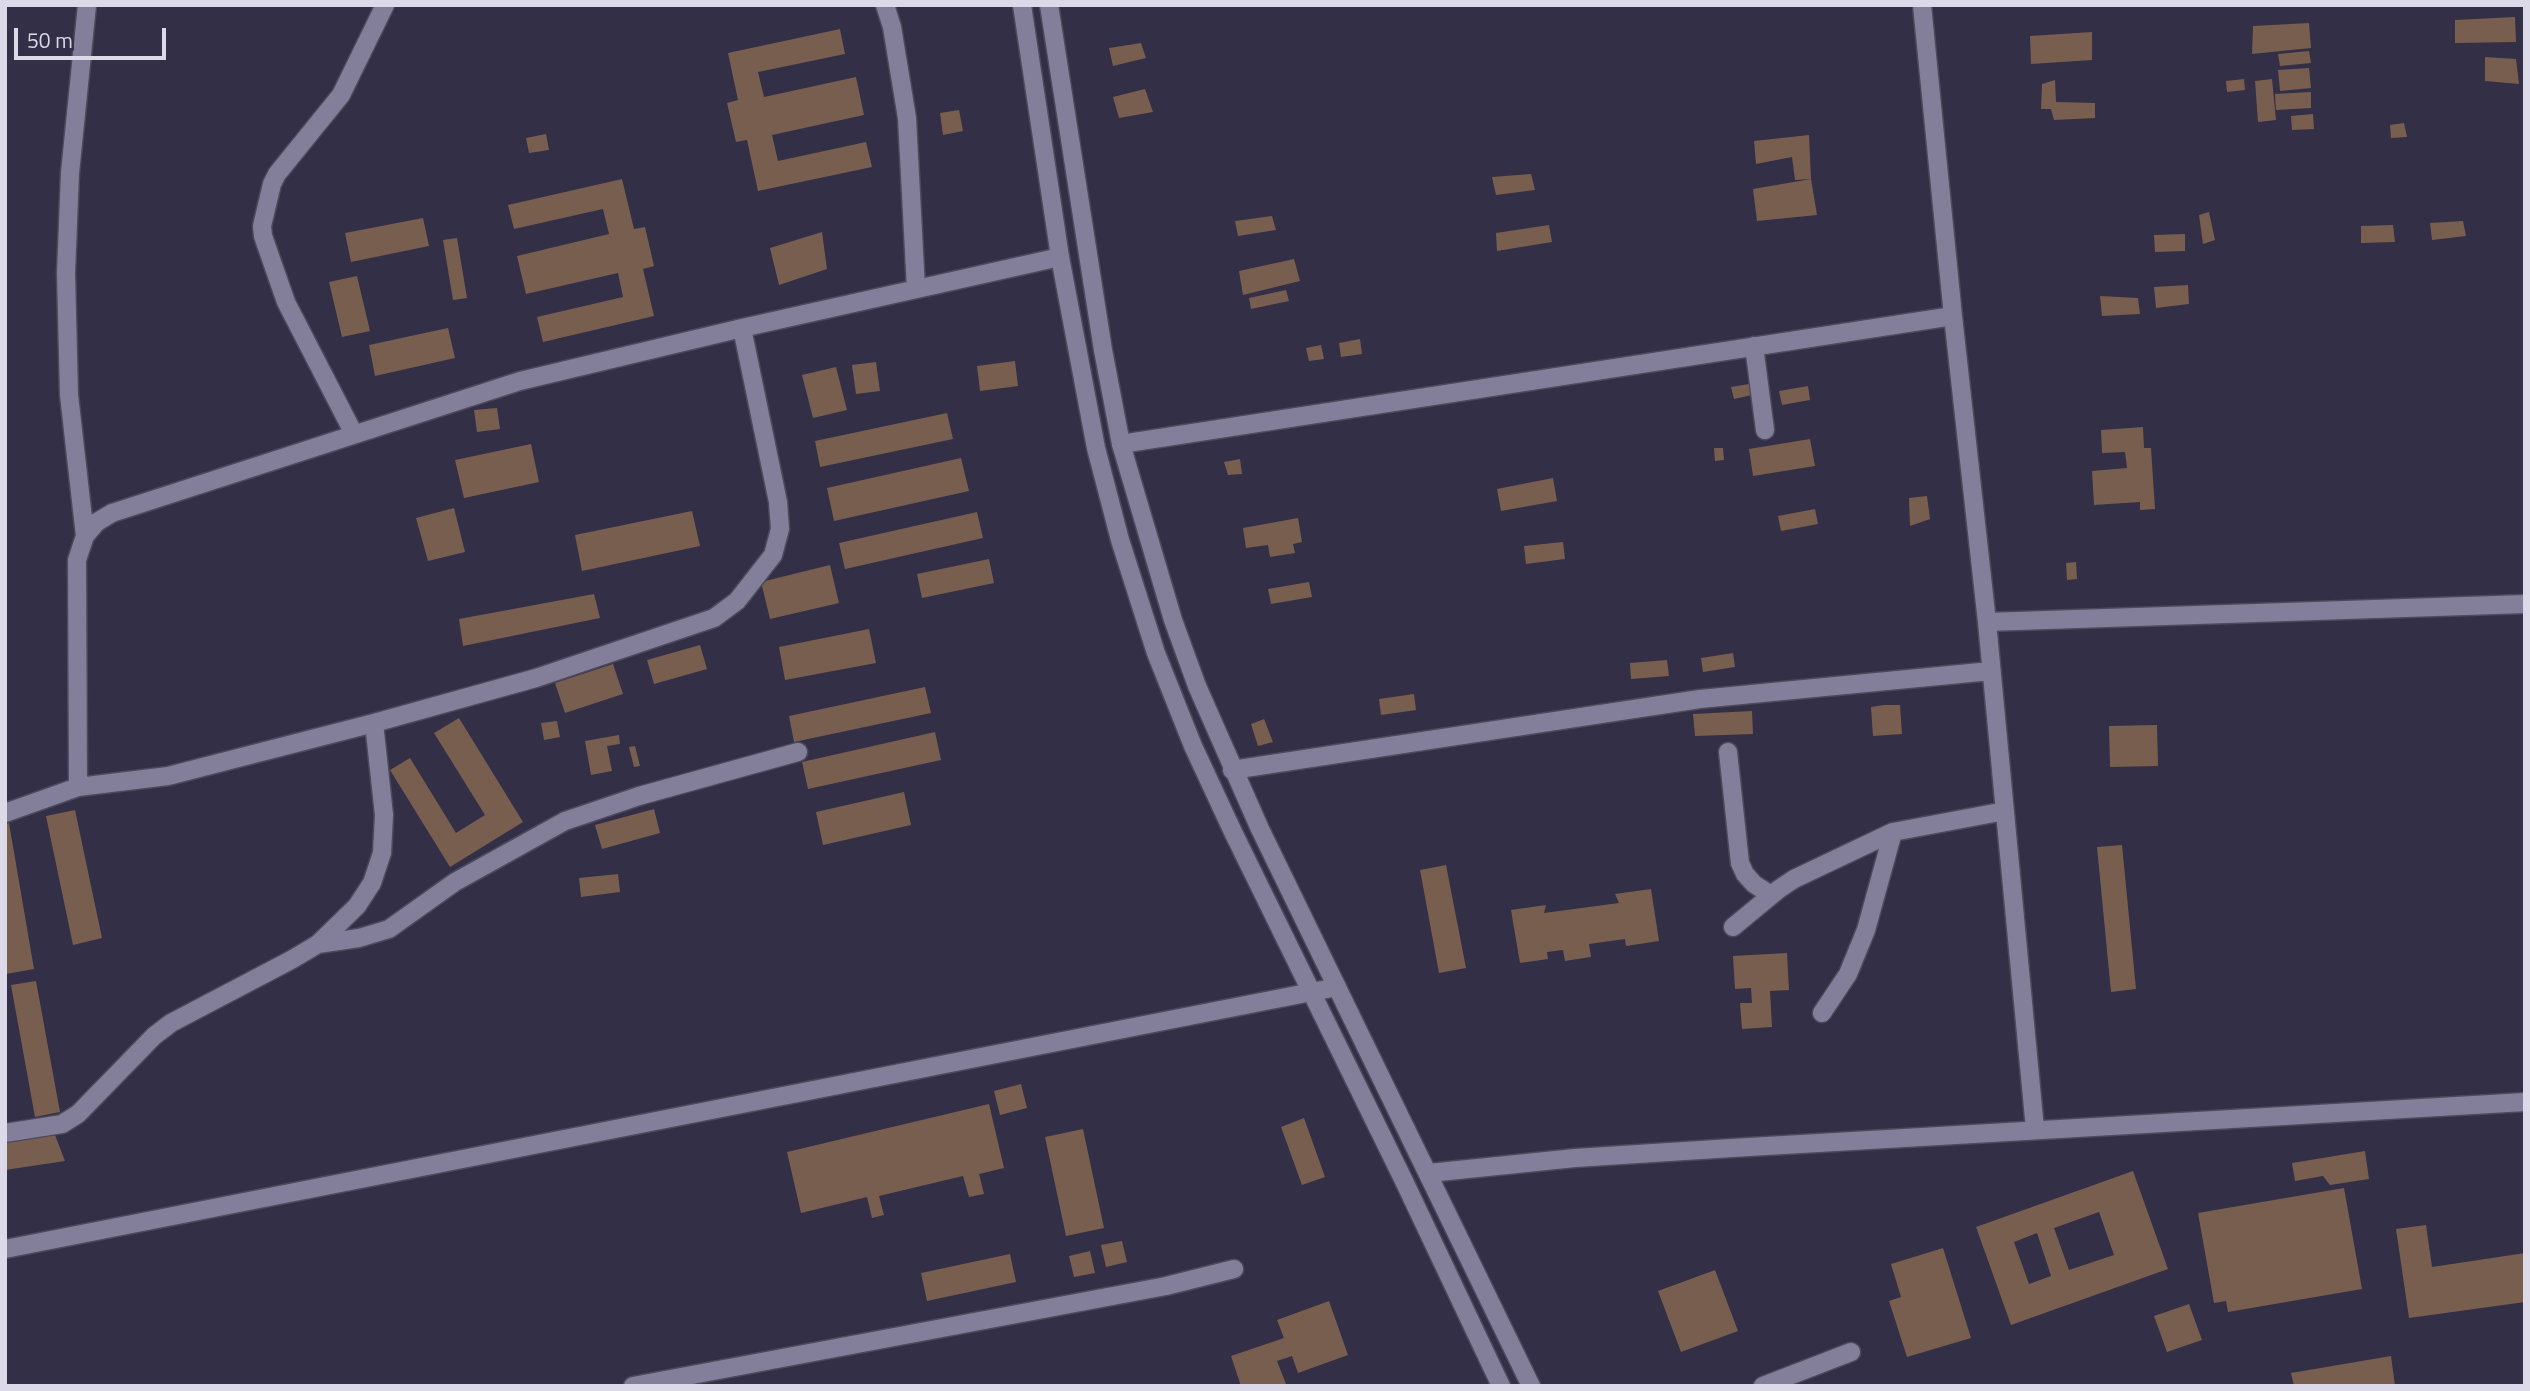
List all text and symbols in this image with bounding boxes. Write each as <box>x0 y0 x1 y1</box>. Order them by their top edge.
scale bar <box>18 14 170 58</box>
text: 50 m <box>27 24 73 56</box>

